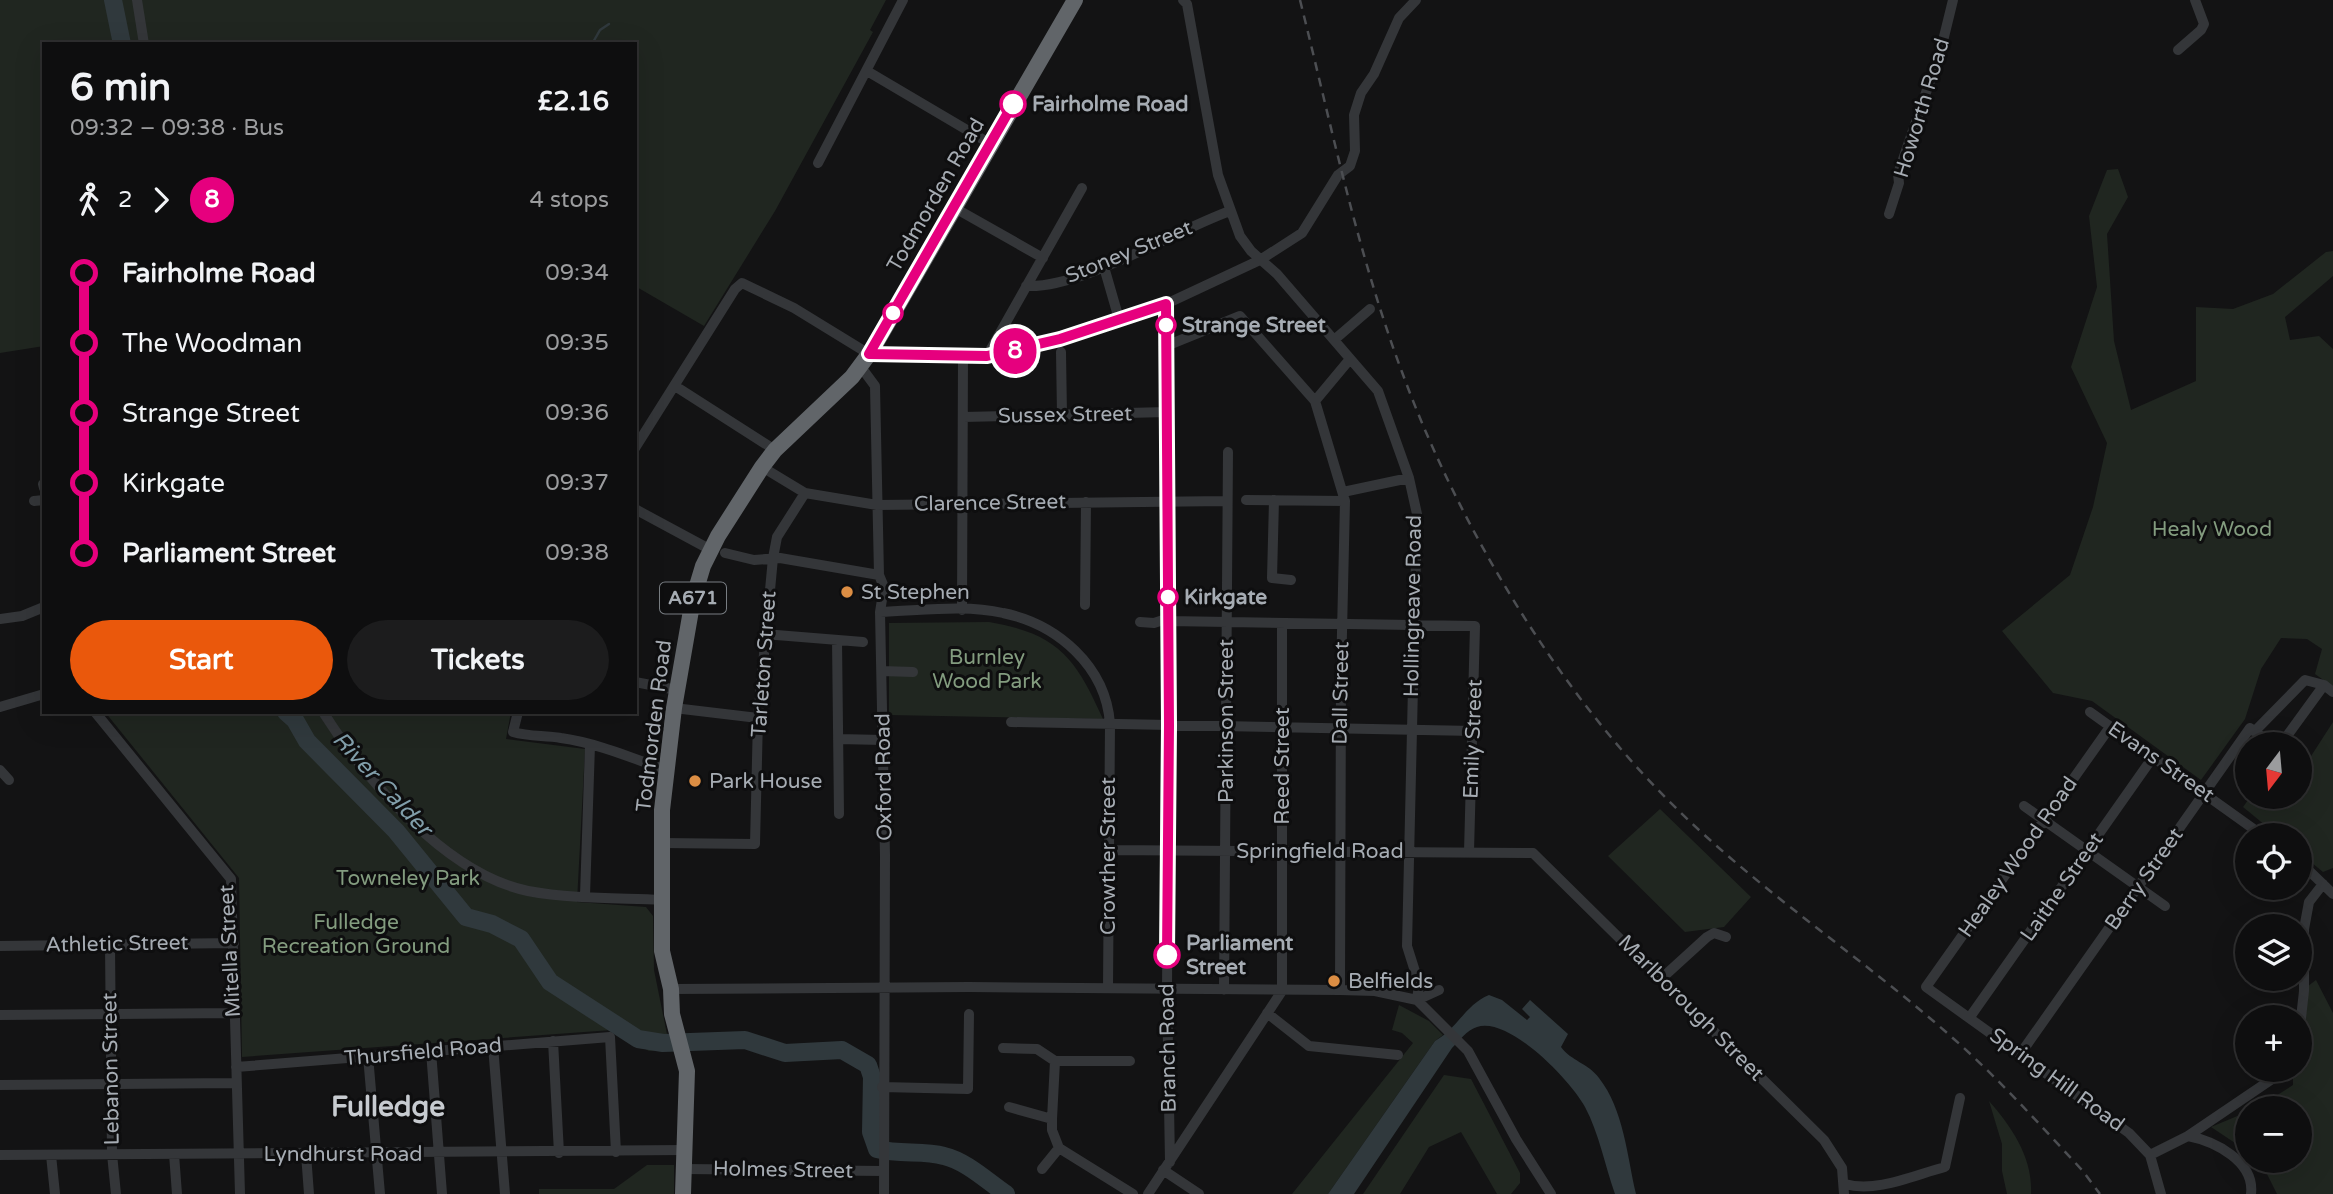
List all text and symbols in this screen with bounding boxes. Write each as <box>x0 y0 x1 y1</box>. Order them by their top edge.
street label: Howorth Road <box>1889 35 1955 181</box>
text: 6 min <box>70 65 171 111</box>
text: £2.16 <box>538 86 609 117</box>
marker: Fairholme Road <box>1000 91 1026 117</box>
place label: Fairholme Road <box>1032 92 1188 117</box>
text: 09:32 – 09:38 · Bus <box>70 114 284 142</box>
street label: Todmorden Road <box>882 114 990 276</box>
icon: walk <box>70 181 108 219</box>
icon: forward <box>142 181 180 219</box>
text: 8 <box>204 185 220 214</box>
text: 2 <box>118 186 132 214</box>
text: 4 stops <box>529 186 609 214</box>
street label: Stoney Street <box>1062 215 1196 289</box>
text: Fairholme Road <box>122 258 316 289</box>
text: 09:34 <box>545 259 609 287</box>
unlabelled marker <box>883 303 903 323</box>
place label: Strange Street <box>1182 313 1326 338</box>
marker: Strange Street <box>1156 315 1176 335</box>
text: The Woodman <box>122 328 302 359</box>
line badge: 8 <box>992 328 1038 374</box>
text: 09:35 <box>545 329 609 357</box>
text: 8 <box>1007 336 1023 365</box>
text: Strange Street <box>122 398 300 429</box>
text: 09:36 <box>545 399 609 427</box>
street label: Sussex Street <box>998 401 1132 429</box>
text: Kirkgate <box>122 468 225 499</box>
text: 09:37 <box>545 469 609 497</box>
street label: Clarence Street <box>914 489 1066 517</box>
street label: Hollingreave Road <box>1399 515 1427 697</box>
park label: Healy Wood <box>2152 517 2272 542</box>
text: Parliament Street <box>122 538 336 569</box>
text: 09:38 <box>545 539 609 567</box>
place label: St Stephen <box>861 580 970 605</box>
road number: A671 <box>660 582 726 614</box>
marker: St Stephen <box>839 584 855 600</box>
place label: Kirkgate <box>1184 585 1267 610</box>
marker: Kirkgate <box>1158 587 1178 607</box>
street label: Tarleton Street <box>746 590 782 738</box>
button: Start <box>70 620 333 700</box>
button: Tickets <box>347 620 609 700</box>
street label: Todmorden Road <box>631 638 677 814</box>
street label: Parkinson Street <box>1214 639 1239 803</box>
street label: Dall Street <box>1328 641 1354 745</box>
park label: Burnley Wood Park <box>932 645 1042 694</box>
street label: Emily Street <box>1458 679 1488 799</box>
street label: Reed Street <box>1270 707 1295 825</box>
street label: Oxford Road <box>870 713 898 841</box>
street label: Evans Street <box>2103 716 2219 808</box>
water label: River Calder <box>326 726 440 844</box>
north arrow <box>2235 732 2312 808</box>
map controls <box>2235 732 2312 1173</box>
place label: Park House <box>709 769 823 794</box>
street label: Healey Wood Road <box>1953 772 2083 942</box>
marker: Park House <box>687 773 703 789</box>
street label: Crowther Street <box>1096 777 1121 935</box>
street label: Berry Street <box>2100 823 2188 935</box>
button: locate <box>2235 823 2312 900</box>
street label: Laithe Street <box>2015 828 2109 946</box>
street label: Springfield Road <box>1236 839 1404 864</box>
park label: Towneley Park <box>336 866 480 891</box>
street label: Mitella Street <box>214 884 246 1018</box>
park label: Fulledge Recreation Ground <box>262 910 450 959</box>
button: layers <box>2235 914 2312 991</box>
street label: Athletic Street <box>45 930 189 958</box>
street label: Marlborough Street <box>1613 930 1769 1086</box>
place label: Parliament Street <box>1186 931 1293 980</box>
marker: Parliament Street <box>1154 942 1180 968</box>
place label: Belfields <box>1348 969 1433 994</box>
marker: Belfields <box>1326 973 1342 989</box>
street label: Branch Road <box>1154 983 1182 1113</box>
street label: Lebanon Street <box>97 992 125 1146</box>
button: + <box>2235 1005 2312 1082</box>
street label: Spring Hill Road <box>1985 1023 2129 1137</box>
street label: Thursfield Road <box>343 1033 503 1071</box>
district label: Fulledge <box>331 1090 445 1124</box>
button: − <box>2235 1096 2312 1173</box>
street label: Lyndhurst Road <box>263 1142 423 1167</box>
street label: Holmes Street <box>713 1156 853 1184</box>

